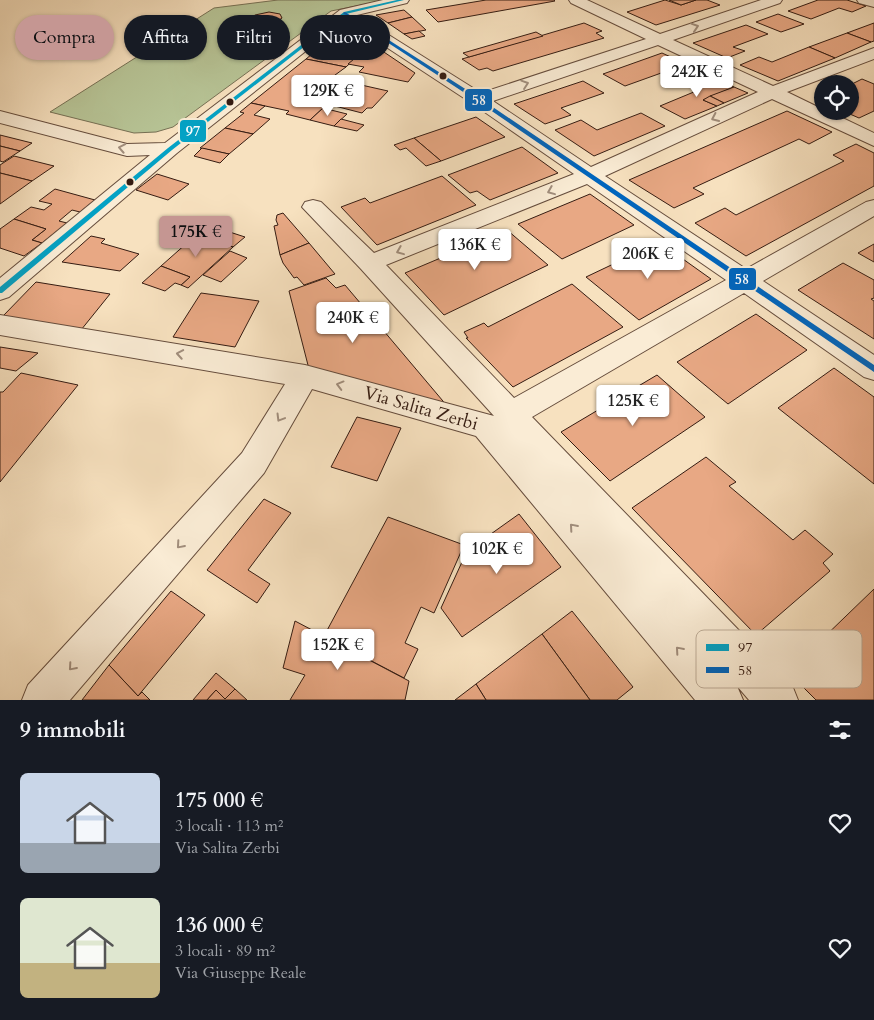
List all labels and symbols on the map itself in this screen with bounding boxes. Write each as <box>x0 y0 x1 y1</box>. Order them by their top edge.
one-way arrow <box>690 22 699 32</box>
pin: 242K € <box>656 56 738 98</box>
unlabelled marker <box>438 71 448 81</box>
pin: 129K € <box>287 74 369 117</box>
one-way arrow <box>520 80 528 90</box>
line badge: 58 <box>464 88 493 112</box>
text: 58 <box>472 91 486 110</box>
unlabelled marker <box>225 97 235 107</box>
one-way arrow <box>712 111 721 121</box>
line badge: 97 <box>179 119 207 143</box>
text: 97 <box>186 122 200 141</box>
one-way arrow <box>117 144 126 154</box>
unlabelled marker <box>125 177 135 187</box>
one-way arrow <box>547 185 556 195</box>
pin: 175K € <box>155 216 237 258</box>
pin: 136K € <box>434 228 516 271</box>
pin: 206K € <box>607 238 689 280</box>
one-way arrow <box>396 245 405 255</box>
line badge: 58 <box>728 267 757 291</box>
text: 58 <box>735 270 749 289</box>
pin: 240K € <box>312 302 394 344</box>
one-way arrow <box>176 349 185 359</box>
street label: Via Salita Zerbi <box>361 380 481 437</box>
one-way arrow <box>336 381 344 391</box>
pin: 125K € <box>592 384 674 427</box>
one-way arrow <box>276 412 286 421</box>
one-way arrow <box>570 523 579 532</box>
pin: 102K € <box>456 532 538 575</box>
one-way arrow <box>177 540 186 549</box>
pin: 152K € <box>297 628 379 671</box>
legend <box>696 630 862 688</box>
text: 97 <box>738 638 752 657</box>
one-way arrow <box>676 646 685 655</box>
one-way arrow <box>69 661 78 670</box>
text: 58 <box>738 661 752 680</box>

